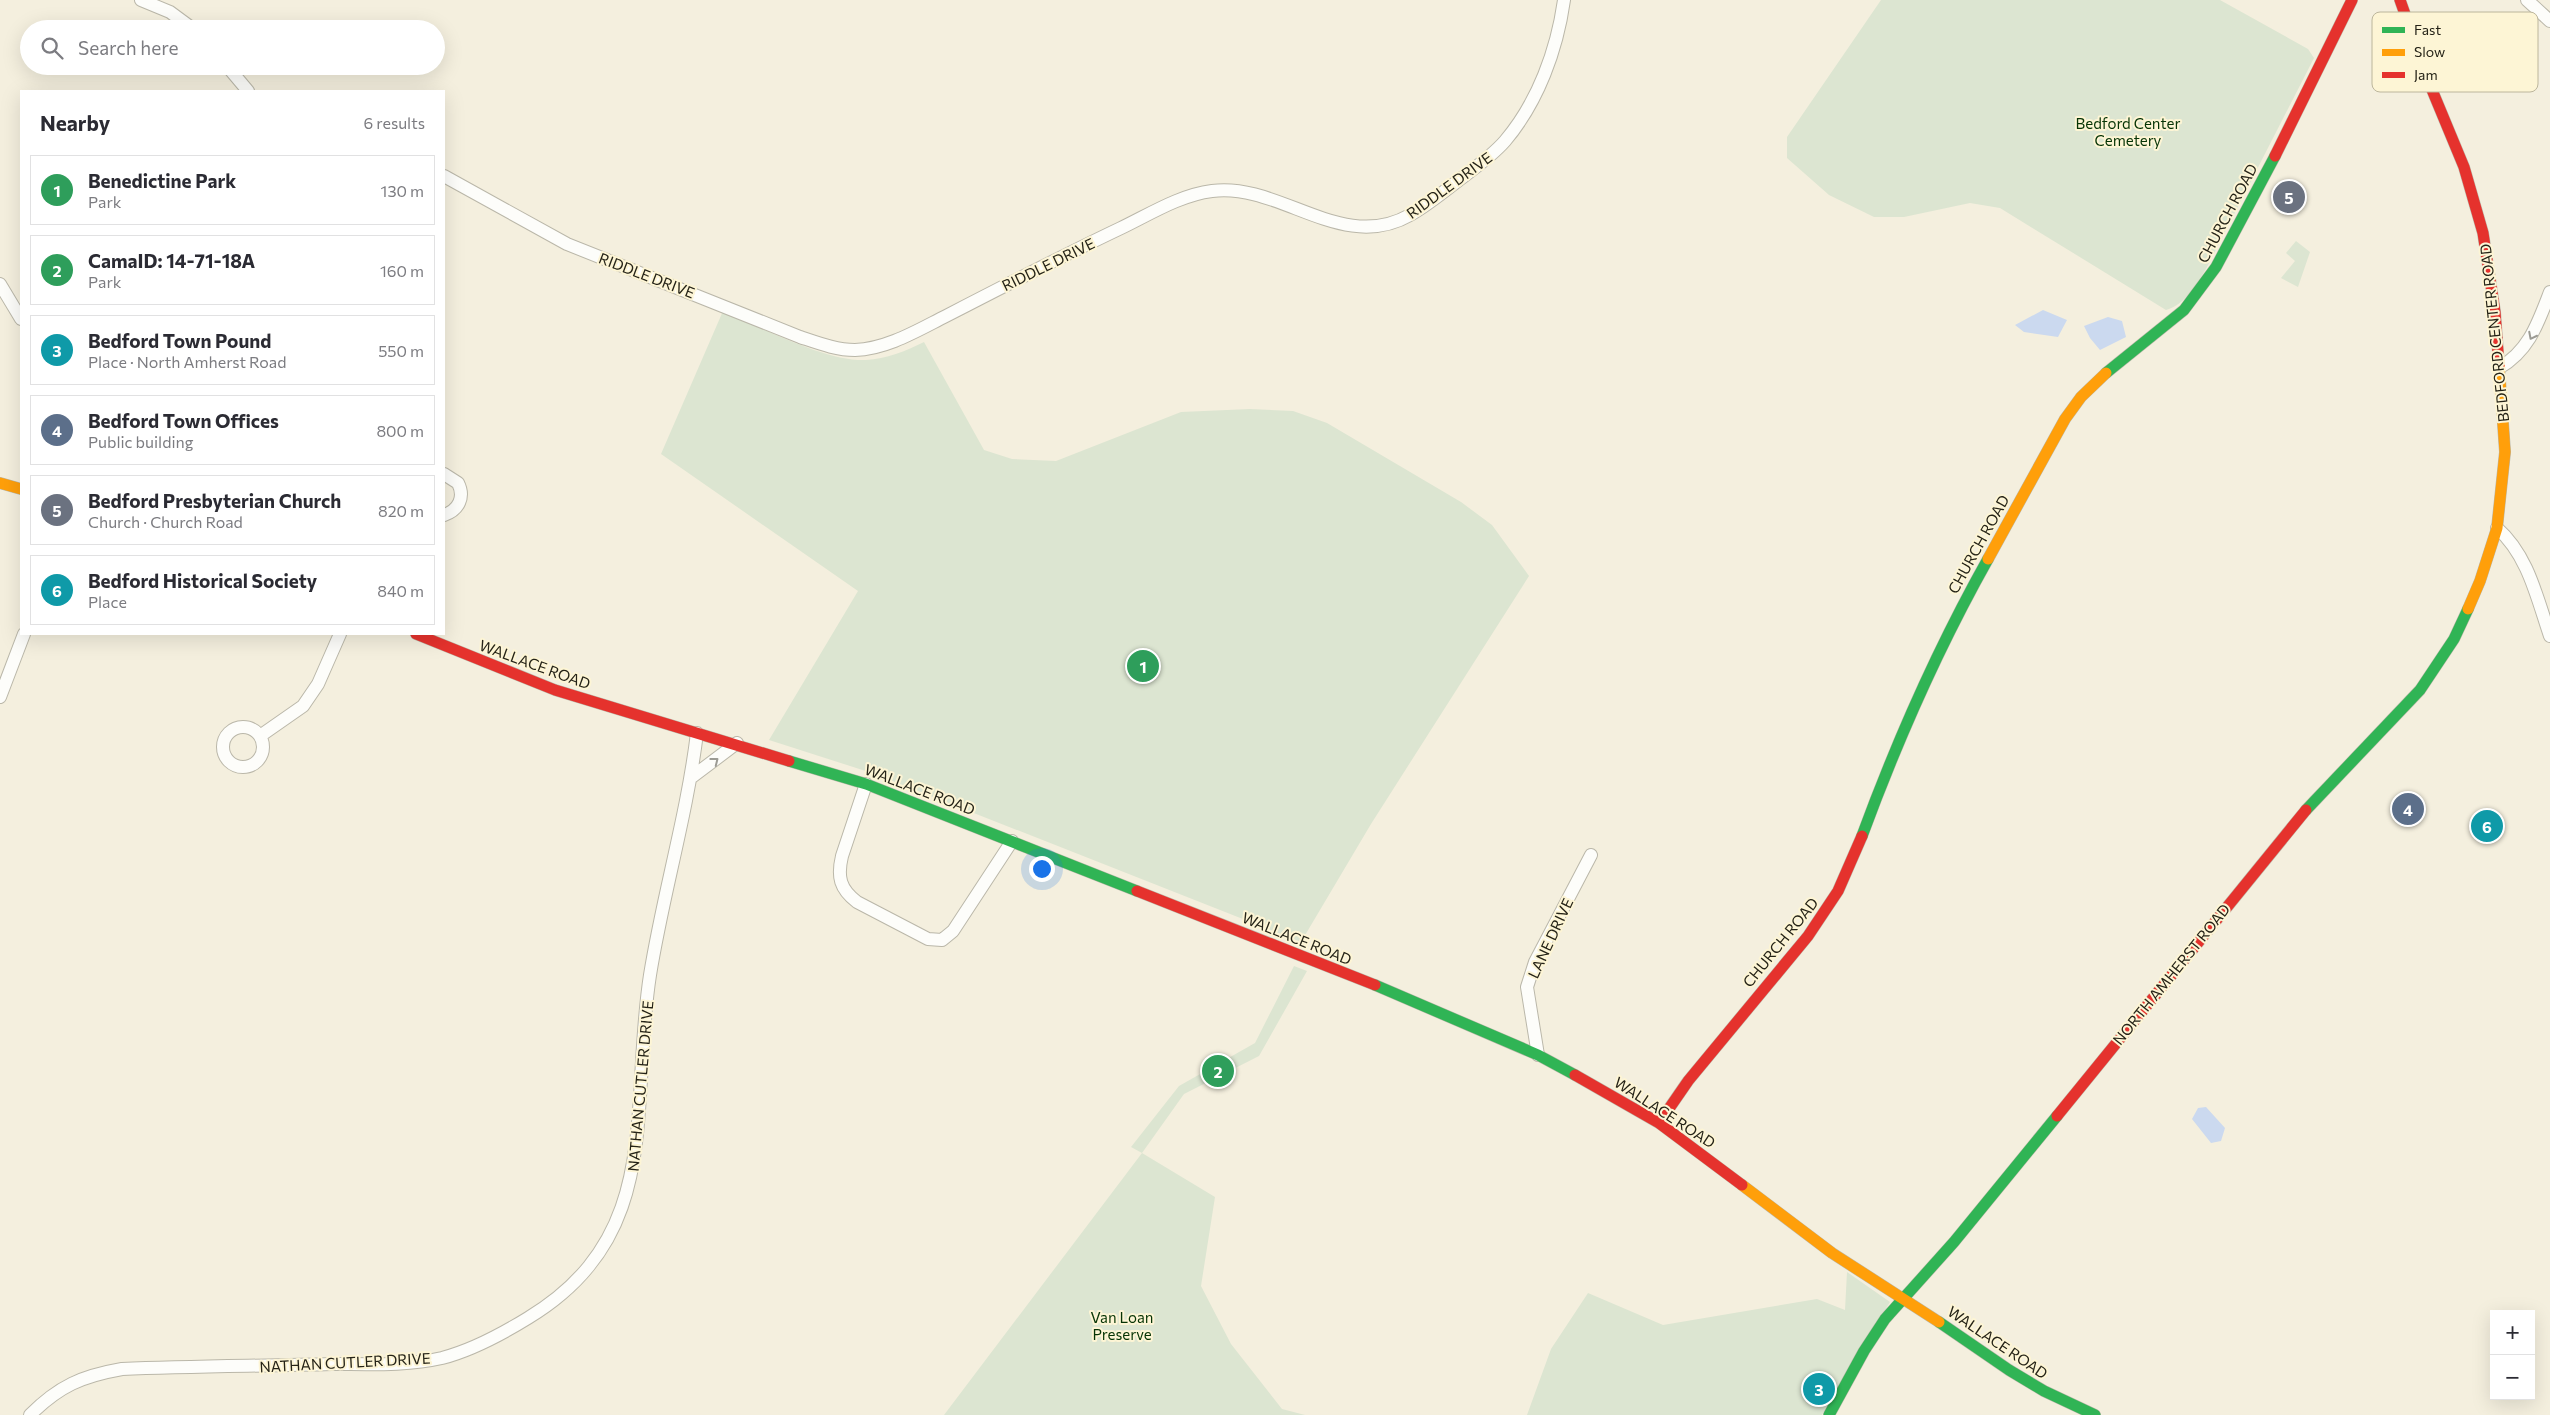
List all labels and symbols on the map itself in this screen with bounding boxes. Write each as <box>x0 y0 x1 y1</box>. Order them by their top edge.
legend <box>2372 12 2538 92</box>
text: Fast <box>2414 21 2441 38</box>
text: Slow <box>2414 43 2445 60</box>
text: Jam <box>2414 66 2438 83</box>
park label: Bedford Center Cemetery <box>2076 114 2180 149</box>
street label: RIDDLE DRIVE <box>1403 148 1495 222</box>
street label: CHURCH ROAD <box>2193 160 2261 266</box>
pin: 5 <box>2273 178 2305 216</box>
street label: RIDDLE DRIVE <box>999 234 1098 294</box>
street label: BEDFORD CENTER ROAD <box>2476 243 2512 423</box>
street label: RIDDLE DRIVE <box>597 248 698 302</box>
one-way arrow <box>2528 330 2538 339</box>
street label: CHURCH ROAD <box>1944 492 2012 596</box>
street label: WALLACE ROAD <box>477 636 593 692</box>
pin: 1 <box>1127 647 1159 685</box>
one-way arrow <box>709 758 719 767</box>
street label: WALLACE ROAD <box>862 760 978 818</box>
pin: 4 <box>2392 790 2424 828</box>
pin: 6 <box>2471 807 2503 845</box>
your location <box>1029 856 1055 882</box>
street label: CHURCH ROAD <box>1738 894 1822 990</box>
street label: LANE DRIVE <box>1524 895 1576 981</box>
street label: NORTH AMHERST ROAD <box>2109 900 2233 1048</box>
street label: WALLACE ROAD <box>1240 908 1354 968</box>
street label: NATHAN CUTLER DRIVE <box>624 1000 656 1172</box>
pin: 2 <box>1202 1052 1234 1090</box>
street label: WALLACE ROAD <box>1611 1073 1719 1151</box>
street label: WALLACE ROAD <box>1945 1302 2051 1382</box>
park label: Van Loan Preserve <box>1091 1308 1153 1343</box>
street label: NATHAN CUTLER DRIVE <box>259 1349 431 1375</box>
pin: 3 <box>1803 1370 1835 1408</box>

